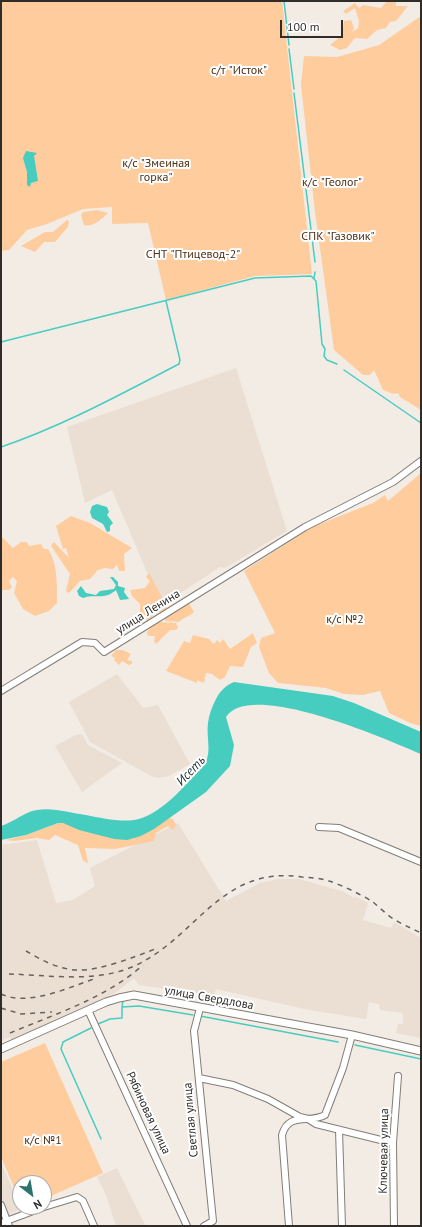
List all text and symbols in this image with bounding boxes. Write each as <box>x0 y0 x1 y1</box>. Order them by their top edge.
scale bar <box>282 12 345 38</box>
text: 100 m <box>287 19 320 34</box>
park label: с/т "Исток" <box>211 64 267 78</box>
park label: к/с "Змеиная горка" <box>122 157 190 185</box>
park label: к/с "Геолог" <box>302 176 362 190</box>
park label: СПК "Газовик" <box>301 230 375 244</box>
park label: СНТ "Птицевод-2" <box>146 248 240 262</box>
street label: улица Ленина <box>113 587 183 637</box>
park label: к/с №2 <box>326 613 364 627</box>
water label: Исеть <box>173 753 209 789</box>
street label: улица Свердлова <box>163 983 255 1013</box>
street label: Рябиновая улица <box>123 1069 173 1157</box>
street label: Светлая улица <box>181 1082 201 1158</box>
street label: Ключевая улица <box>376 1108 392 1194</box>
park label: к/с №1 <box>24 1134 62 1148</box>
north arrow <box>12 1175 52 1215</box>
text: N <box>31 1197 44 1212</box>

